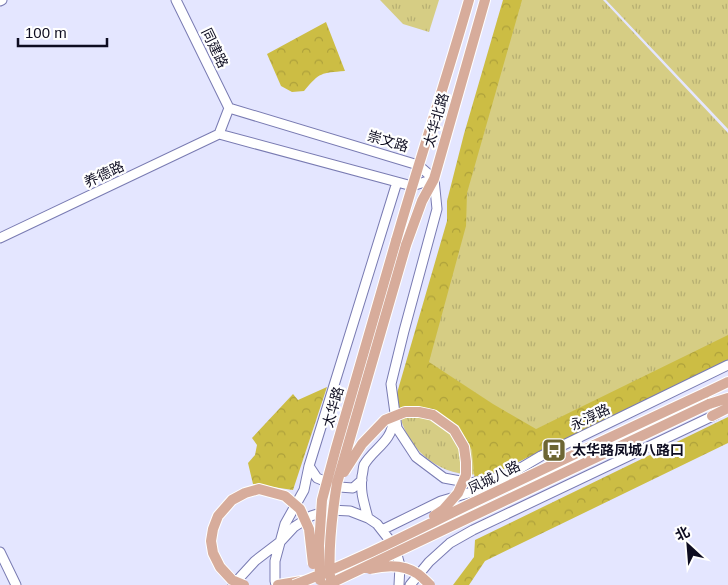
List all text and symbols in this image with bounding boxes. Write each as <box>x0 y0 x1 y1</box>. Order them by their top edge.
scale bar <box>18 15 106 47</box>
text: 100 m <box>25 24 67 41</box>
street label: 同建路 <box>199 26 231 70</box>
street label: 太华北路 <box>421 91 451 149</box>
street label: 崇文路 <box>366 127 410 155</box>
street label: 养德路 <box>82 158 126 190</box>
street label: 太华路 <box>320 385 346 429</box>
street label: 永淳路 <box>568 401 612 433</box>
bus stop icon: 太华路凤城八路口 <box>541 437 567 463</box>
place label: 太华路凤城八路口 <box>572 442 684 458</box>
street label: 凤城八路 <box>465 458 523 496</box>
north arrow <box>663 520 713 570</box>
text: 北 <box>673 523 692 544</box>

